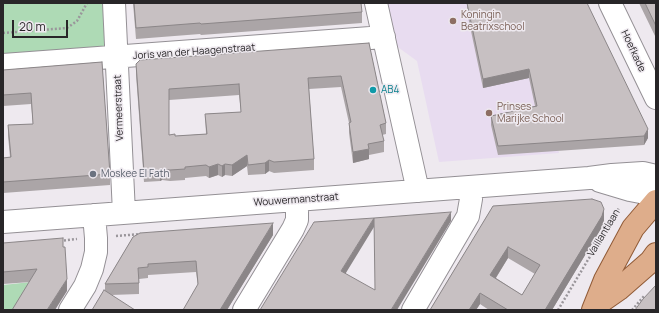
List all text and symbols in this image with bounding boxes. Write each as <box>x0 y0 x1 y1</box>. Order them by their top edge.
place label: Koningin Beatrixschool <box>461 9 525 32</box>
scale bar <box>14 12 70 38</box>
marker: Koningin Beatrixschool <box>448 16 458 26</box>
text: 20 m <box>19 18 46 35</box>
street label: Hoefkade <box>618 28 648 74</box>
street label: Joris van der Haagenstraat <box>132 42 256 62</box>
street label: Vermeerstraat <box>112 75 126 141</box>
place label: AB4 <box>381 84 399 96</box>
marker: AB4 <box>368 85 378 95</box>
place label: Prinses Marijke School <box>497 101 564 124</box>
marker: Prinses Marijke School <box>484 108 494 118</box>
place label: Moskee El Fath <box>101 168 169 180</box>
marker: Moskee El Fath <box>88 169 98 179</box>
street label: Wouwermanstraat <box>253 191 339 209</box>
street label: Vaillantlaan <box>585 207 623 259</box>

